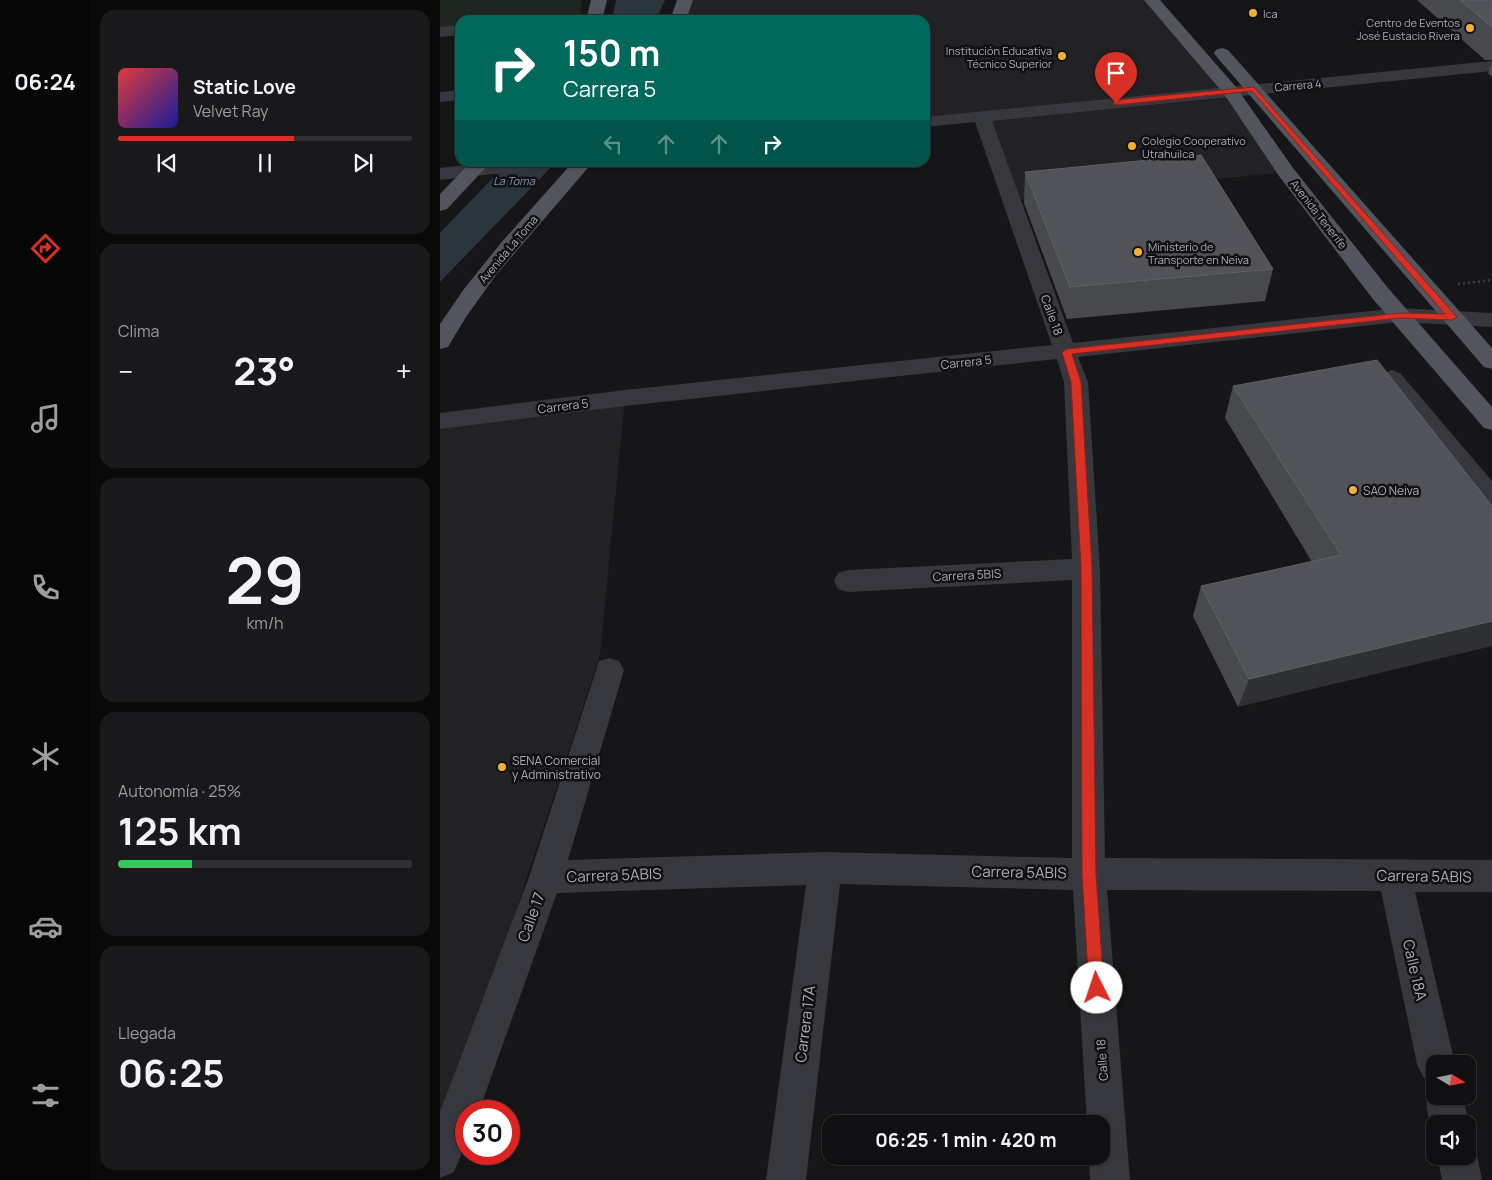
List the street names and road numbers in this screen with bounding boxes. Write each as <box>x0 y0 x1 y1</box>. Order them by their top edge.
street label: Carrera 4 <box>1274 75 1322 95</box>
street label: Avenida Tenerife <box>1287 176 1351 252</box>
street label: Avenida La Toma <box>475 212 541 286</box>
street label: Calle 18 <box>1037 292 1067 338</box>
street label: Carrera 5 <box>940 351 992 373</box>
street label: Carrera 5 <box>537 394 589 418</box>
street label: Carrera 5BIS <box>932 565 1002 585</box>
street label: Carrera 5ABIS <box>971 861 1067 883</box>
street label: Carrera 5ABIS <box>566 863 662 887</box>
street label: Carrera 5ABIS <box>1376 865 1472 887</box>
street label: Calle 17 <box>512 889 550 945</box>
street label: Calle 18A <box>1398 937 1432 1003</box>
street label: Carrera 17A <box>790 984 820 1064</box>
street label: Calle 18 <box>1092 1038 1112 1082</box>

